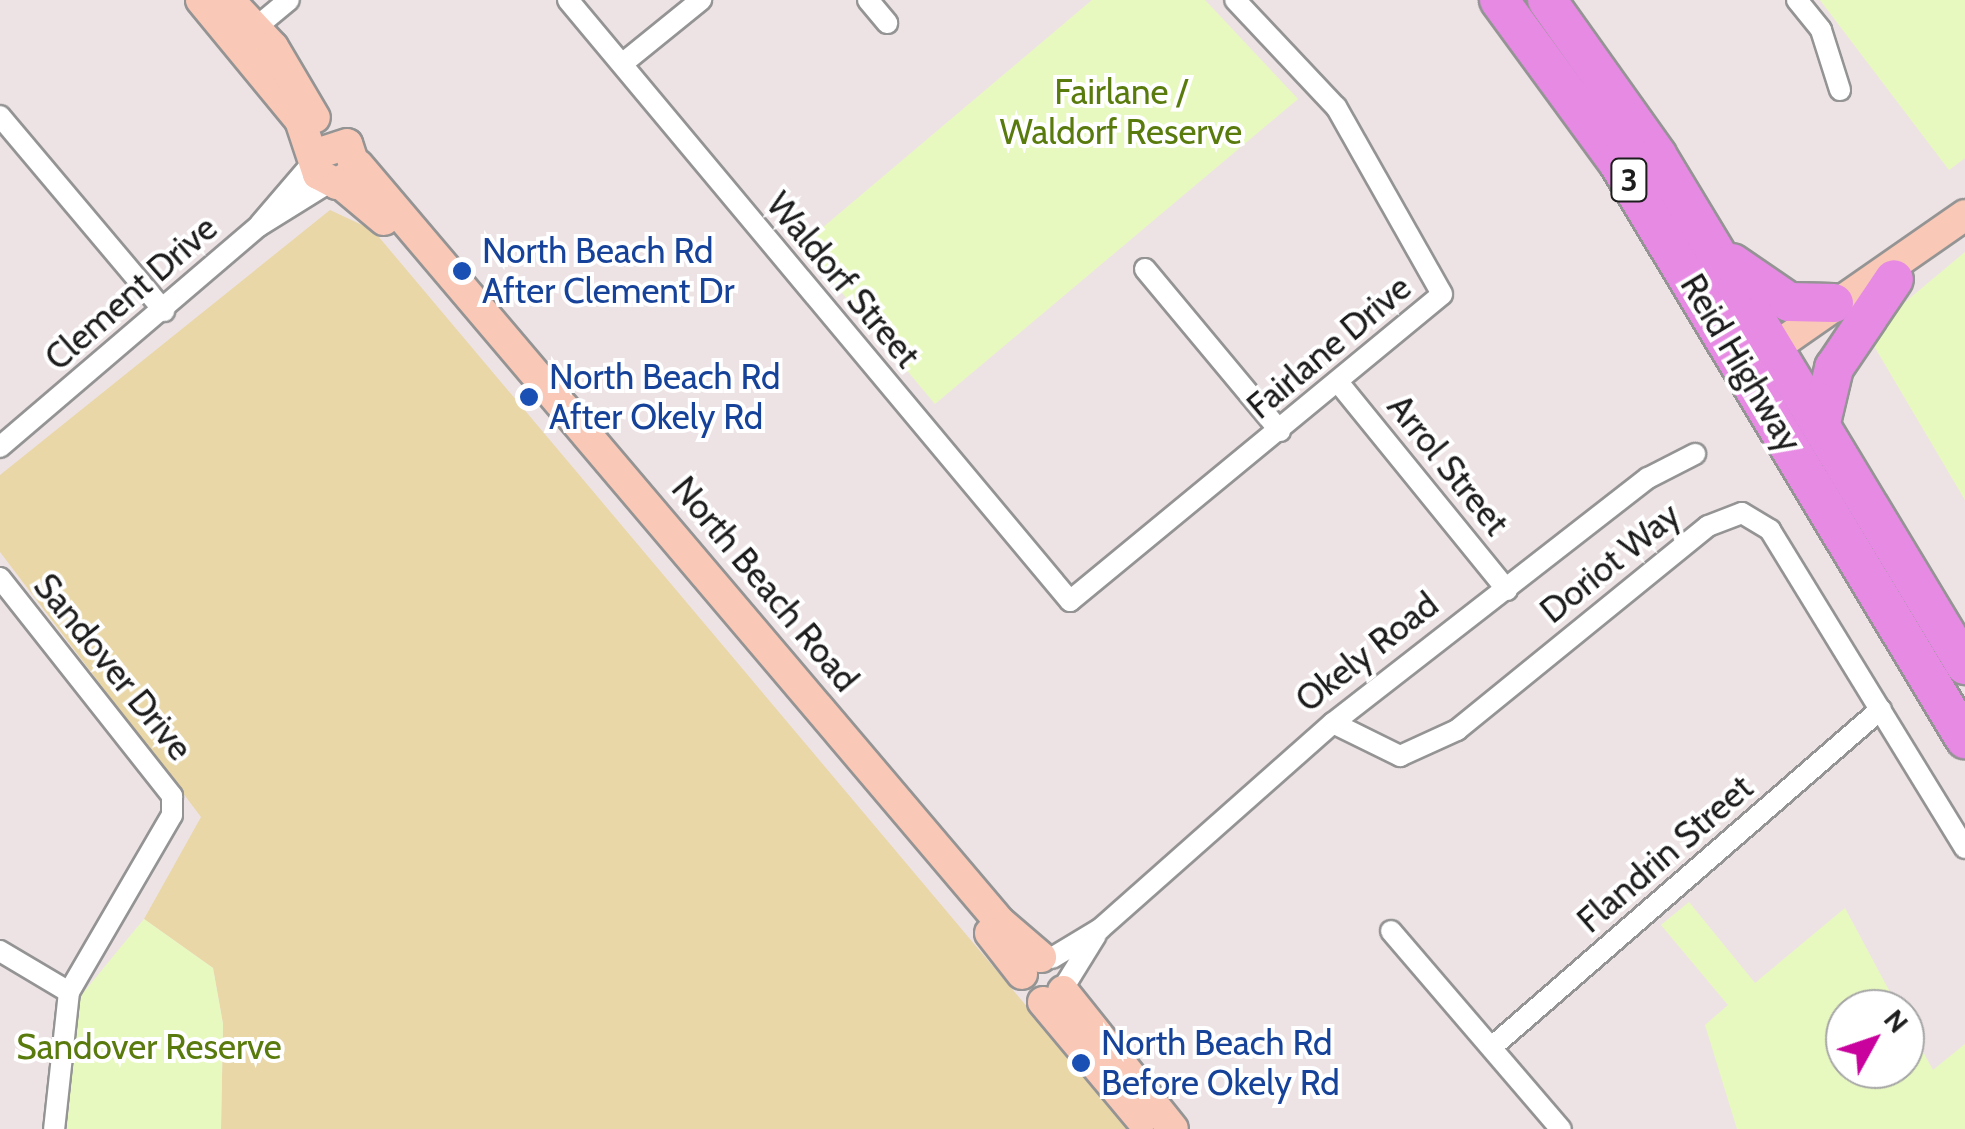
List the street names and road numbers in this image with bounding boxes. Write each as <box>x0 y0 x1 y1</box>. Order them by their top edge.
road number: 3 <box>1609 153 1649 207</box>
street label: Waldorf Street <box>758 184 928 376</box>
street label: Clement Drive <box>37 207 225 379</box>
street label: Fairlane Drive <box>1239 266 1419 428</box>
street label: Reid Highway <box>1671 266 1811 460</box>
street label: Arrol Street <box>1379 386 1517 544</box>
street label: North Beach Road <box>663 468 867 700</box>
street label: Doriot Way <box>1532 494 1688 632</box>
street label: Sandover Drive <box>25 565 201 769</box>
street label: Okely Road <box>1287 583 1447 721</box>
street label: Flandrin Street <box>1569 767 1761 941</box>

